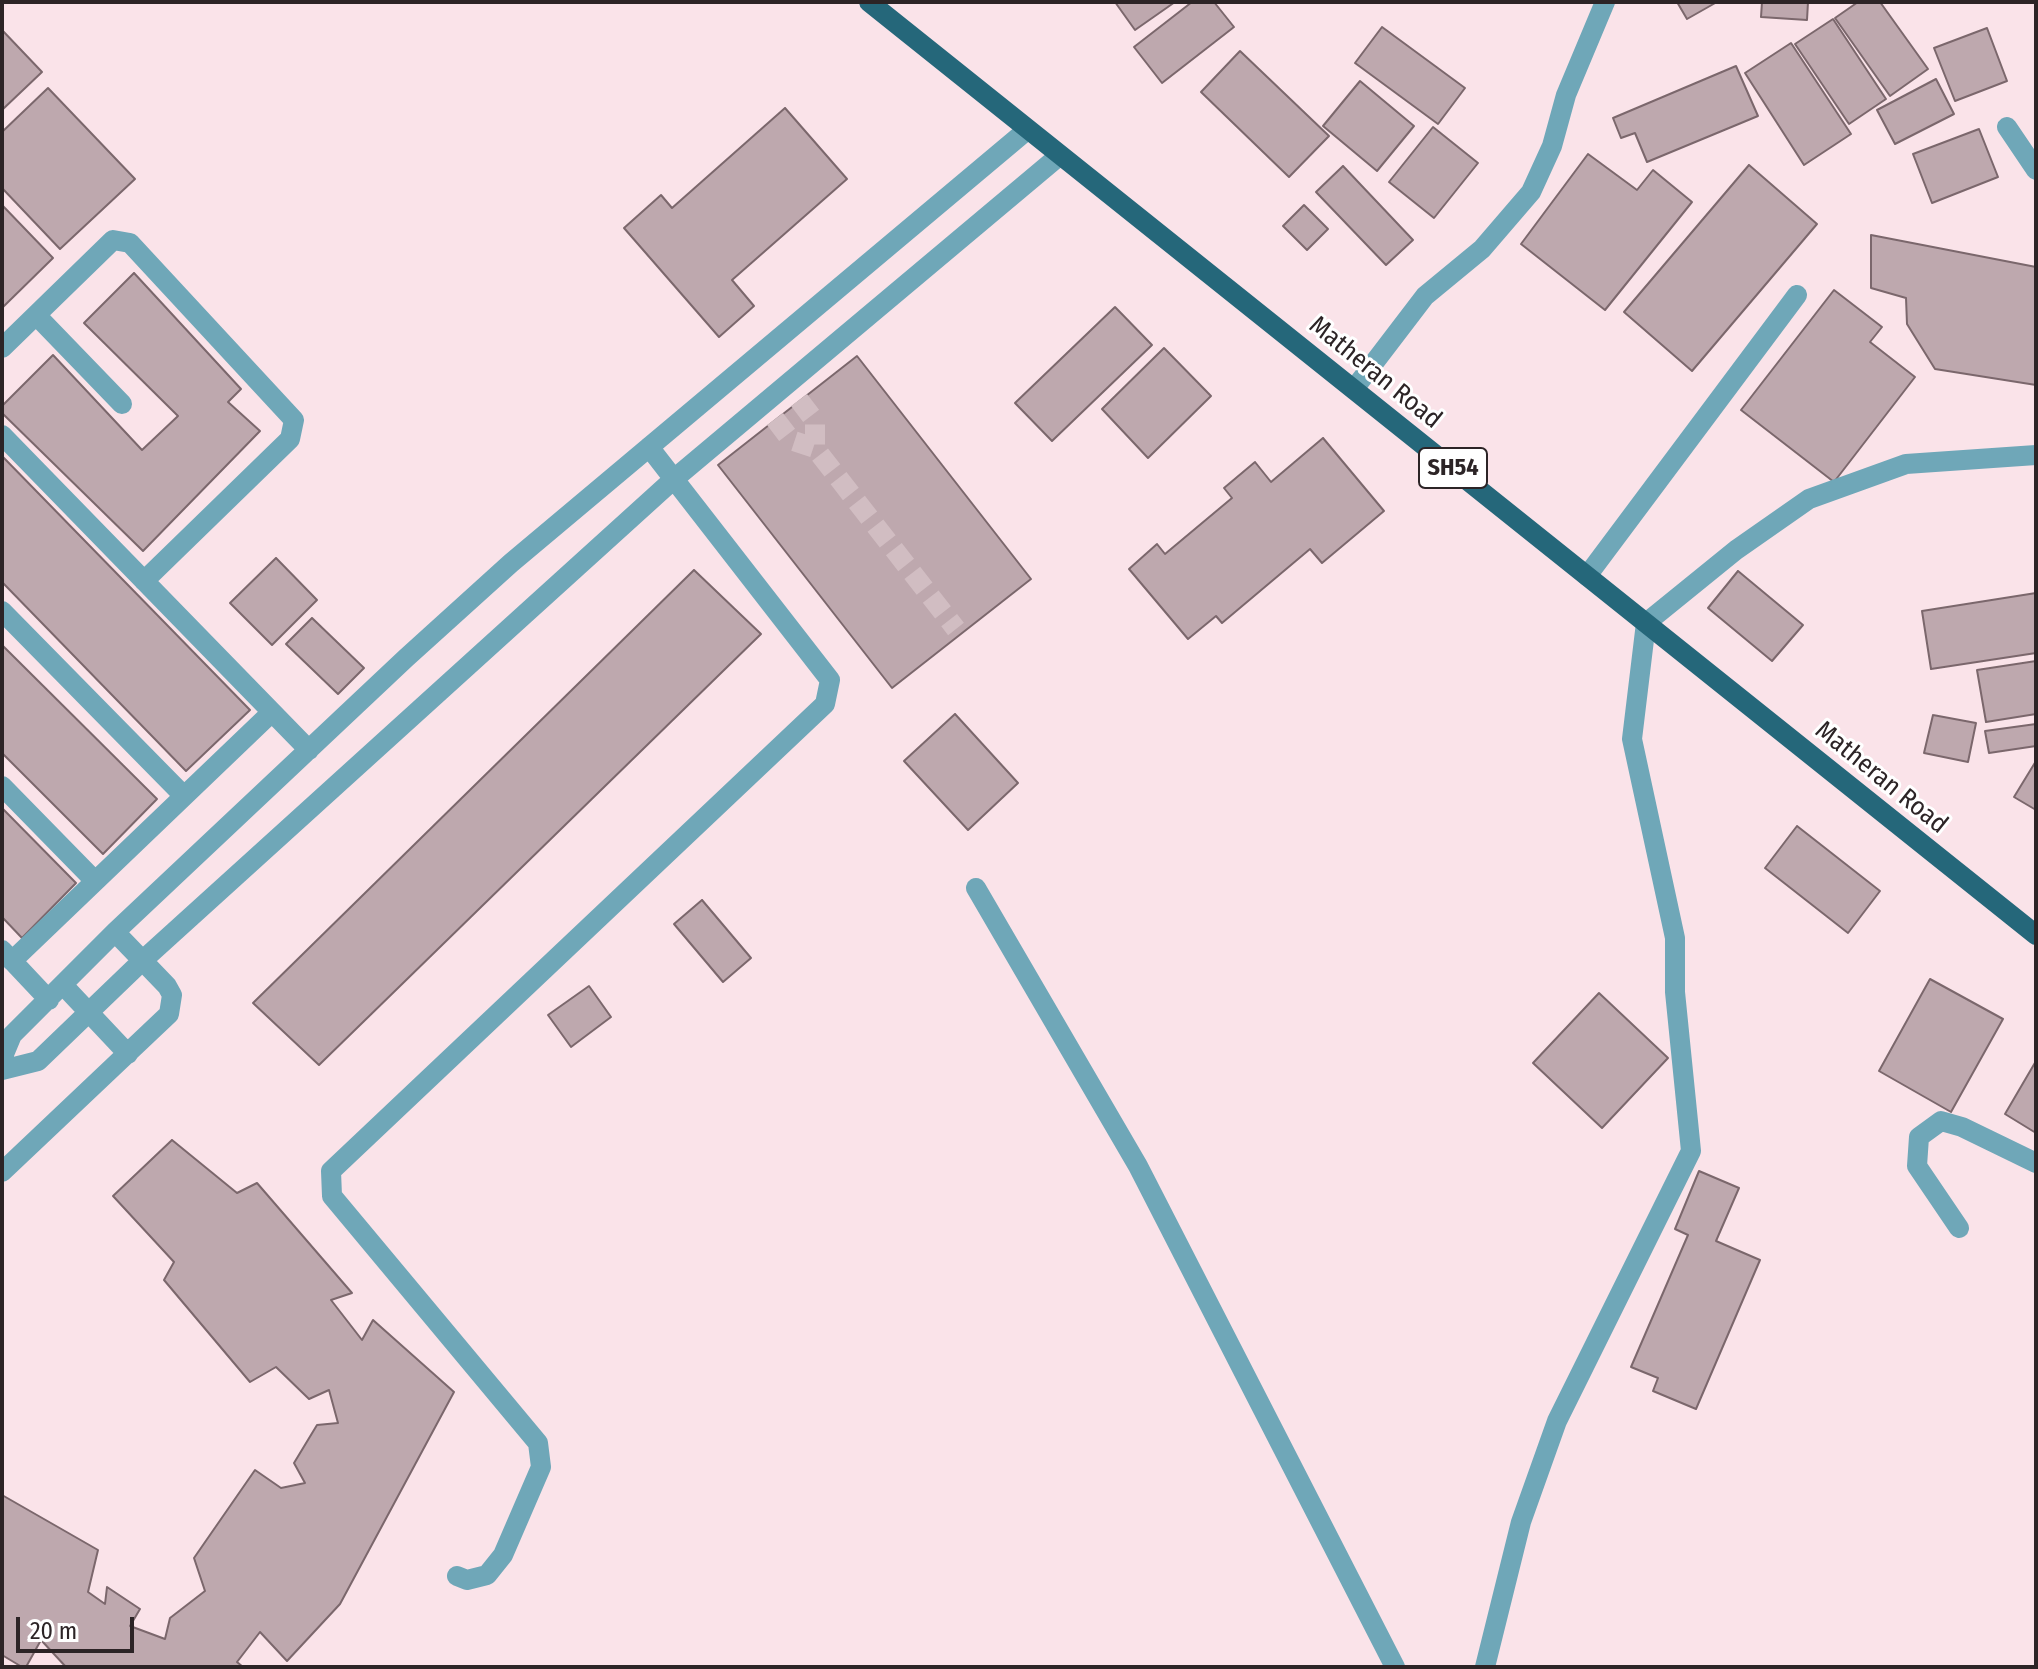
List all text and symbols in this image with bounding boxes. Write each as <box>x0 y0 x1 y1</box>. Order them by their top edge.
street label: Matheran Road <box>1303 310 1447 436</box>
road number: SH54 <box>1419 448 1487 488</box>
street label: Matheran Road <box>1809 715 1953 841</box>
scale bar <box>20 1601 138 1651</box>
text: 20 m <box>30 1617 77 1645</box>

